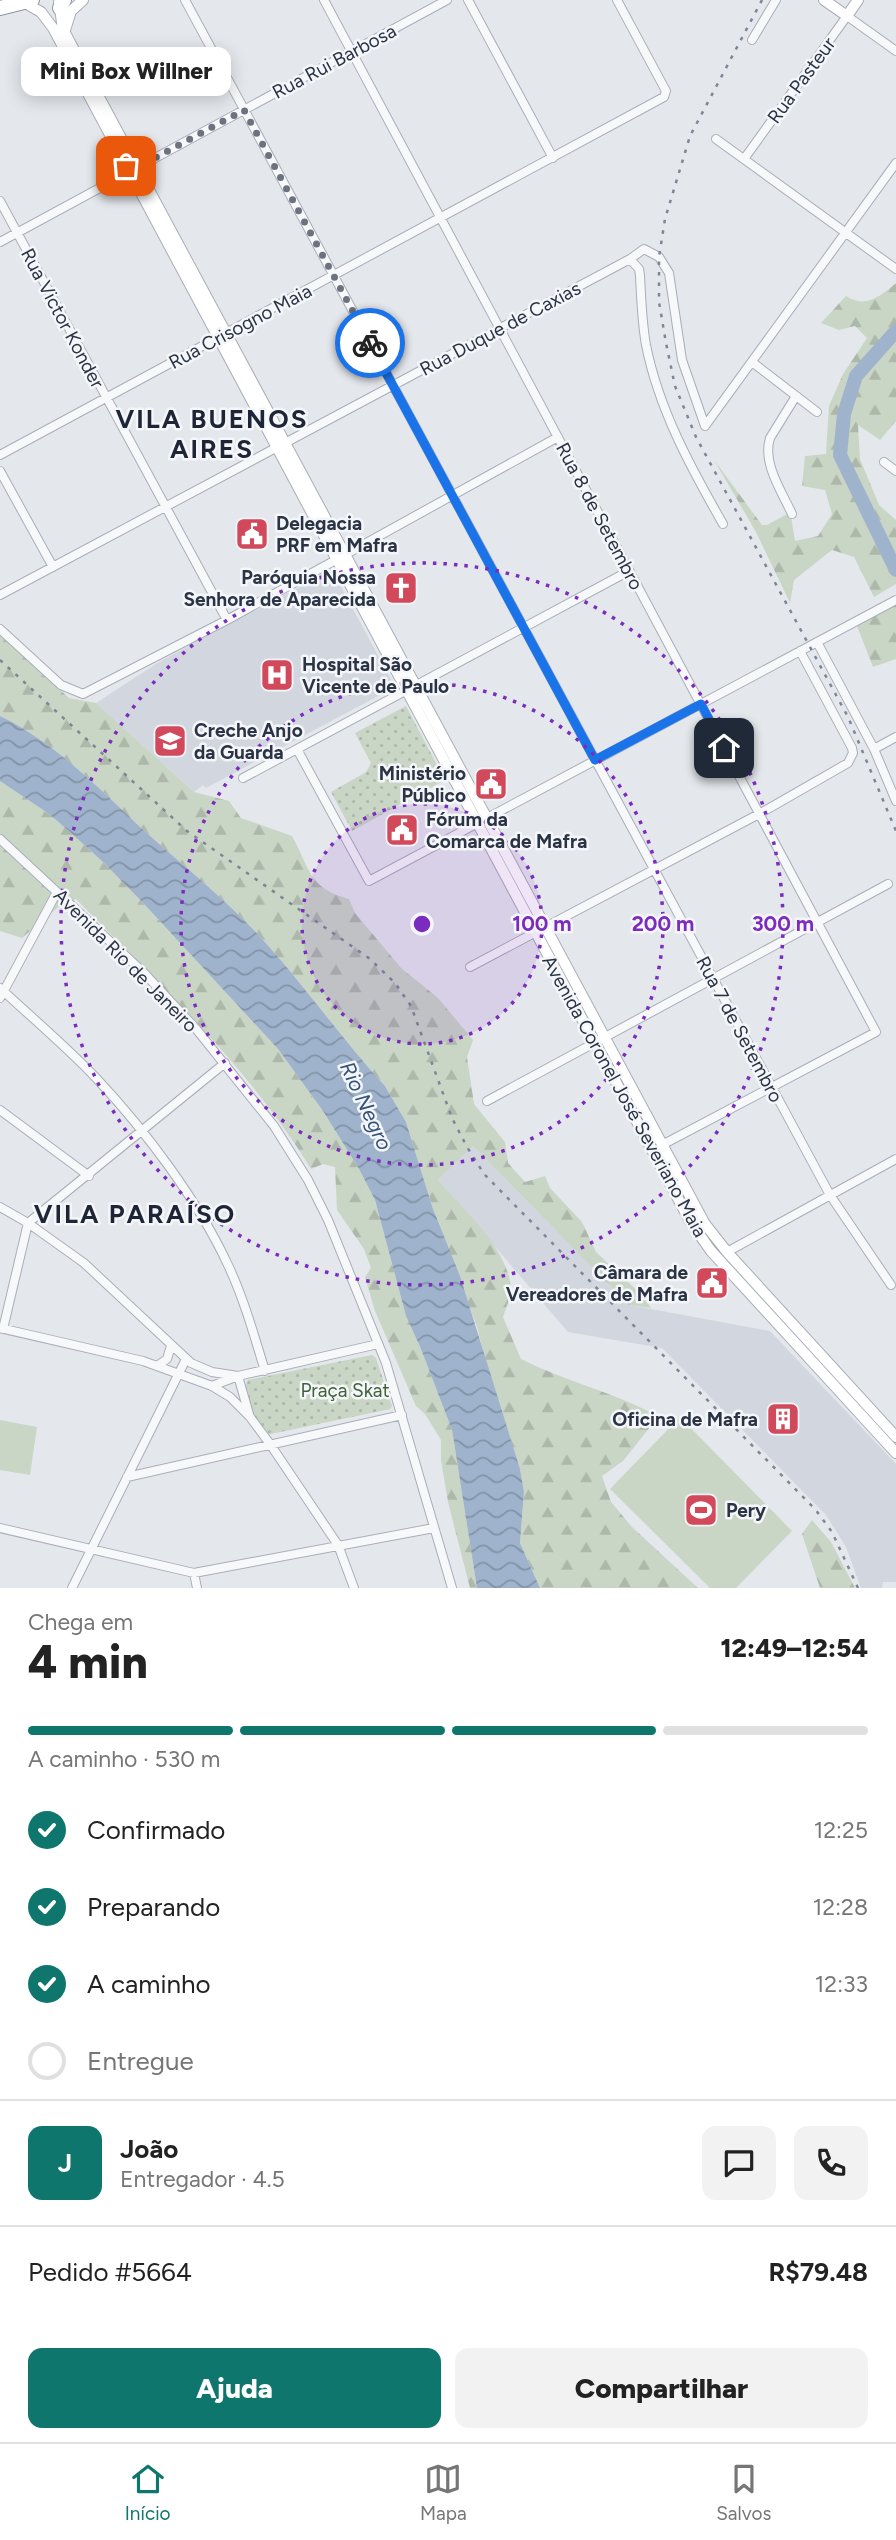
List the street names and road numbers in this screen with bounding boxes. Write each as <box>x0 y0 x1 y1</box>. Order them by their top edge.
street label: Rua Rui Barbosa <box>268 19 400 104</box>
street label: Rua Pasteur <box>762 32 841 128</box>
street label: Rua Victor Konder <box>16 244 109 393</box>
street label: Rua Duque de Caxias <box>416 276 585 381</box>
street label: Rua Crisogno Maia <box>165 279 316 374</box>
street label: Rua 8 de Setembro <box>551 439 648 594</box>
street label: Avenida Rio de Janeiro <box>49 884 202 1037</box>
street label: Avenida Coronel José Severiano Maia <box>537 951 712 1241</box>
street label: Rua 7 de Setembro <box>691 952 788 1106</box>

